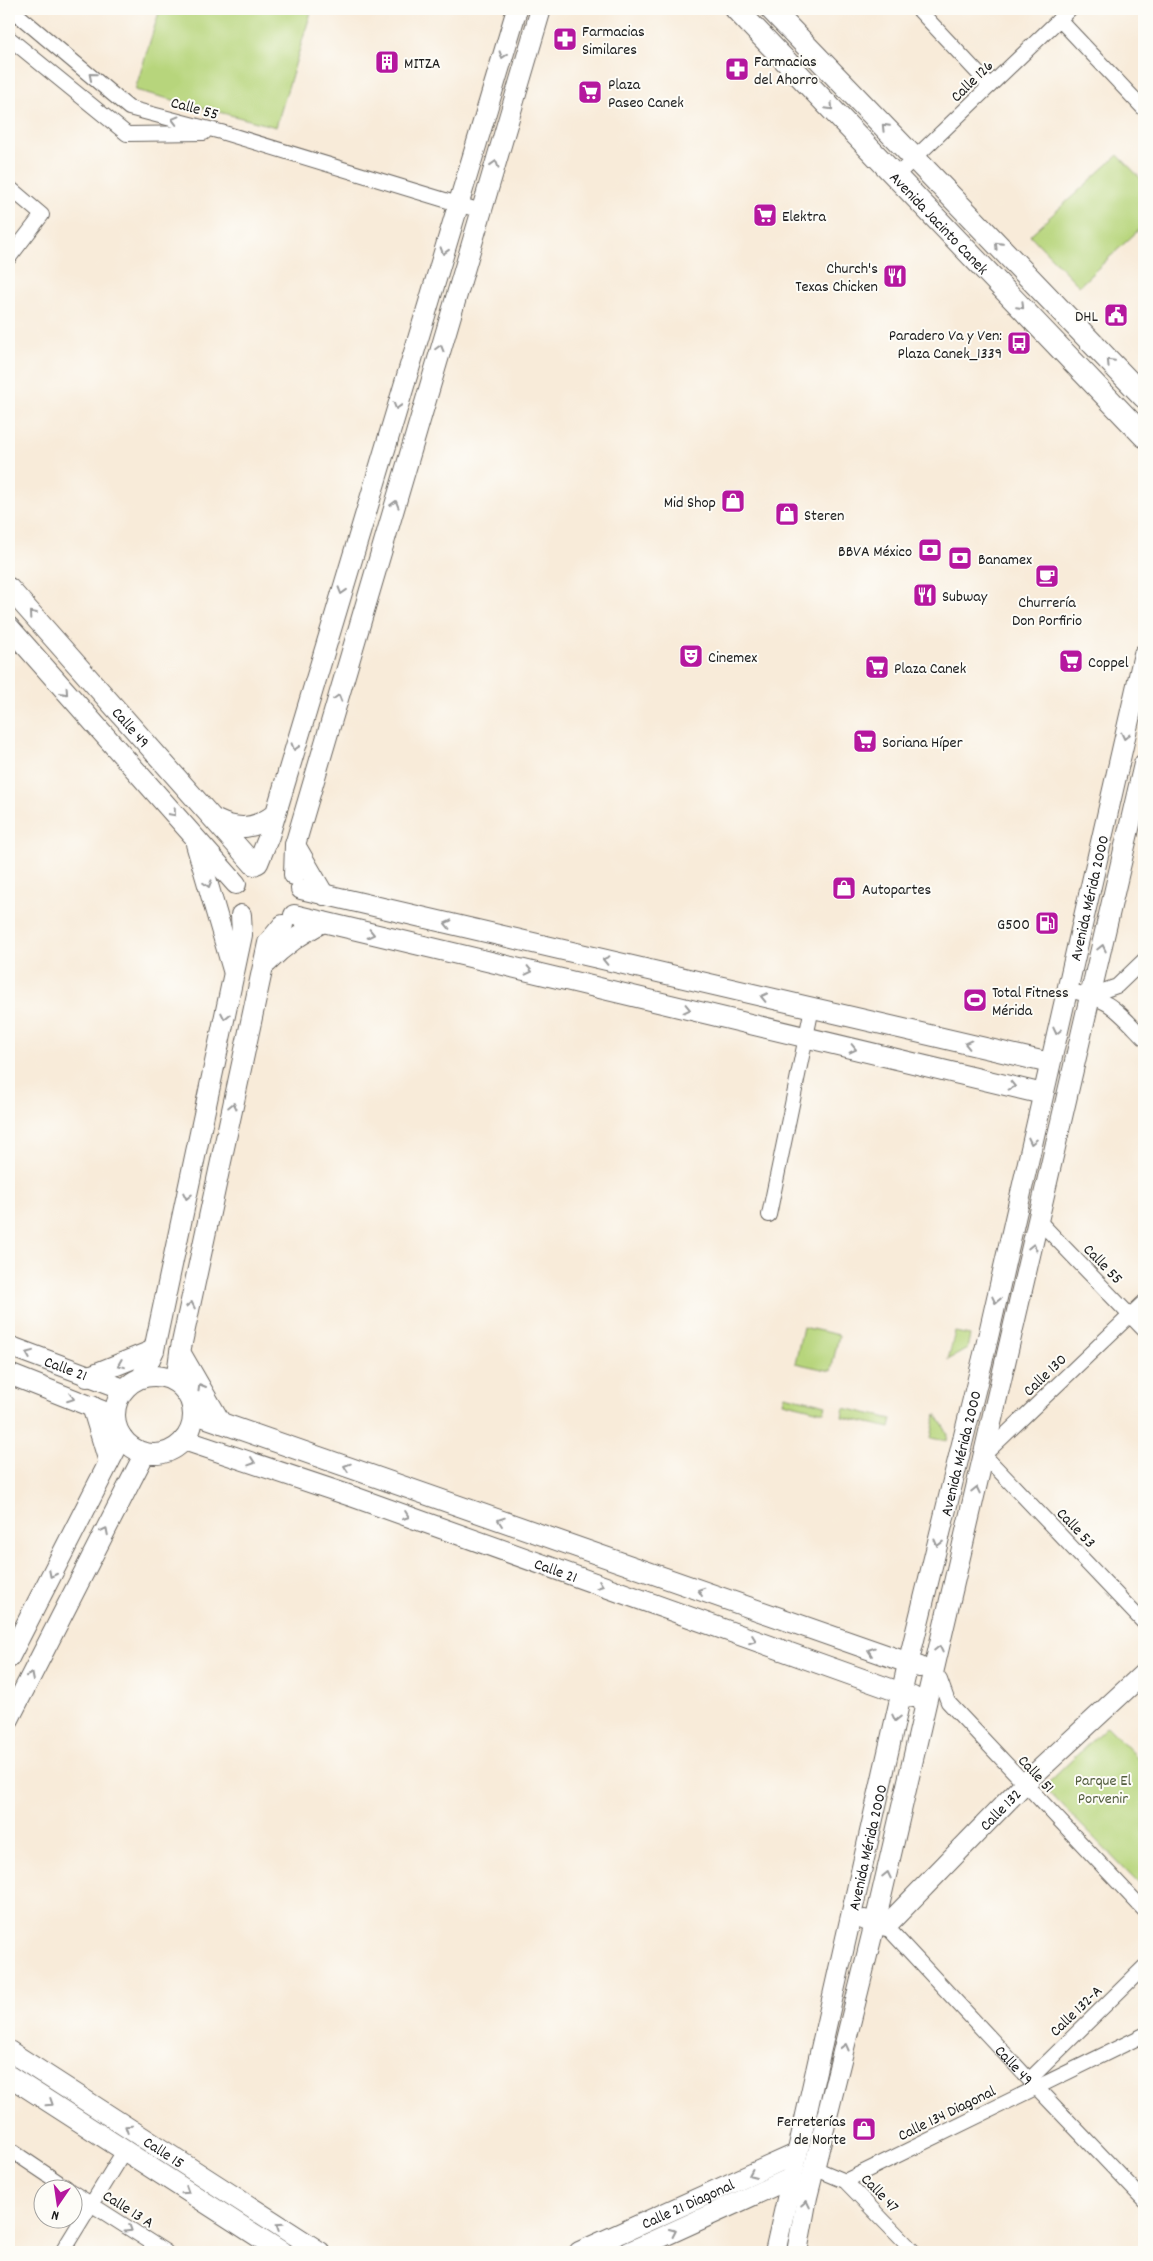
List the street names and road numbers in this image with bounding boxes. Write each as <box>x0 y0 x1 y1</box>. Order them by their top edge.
street label: Calle 126 <box>946 55 1000 108</box>
street label: Calle 55 <box>168 92 221 127</box>
street label: Avenida Jacinto Canek <box>883 167 993 281</box>
street label: Calle 49 <box>105 703 154 754</box>
street label: Avenida Mérida 2000 <box>1065 833 1116 964</box>
street label: Calle 55 <box>1077 1239 1127 1290</box>
street label: Calle 130 <box>1019 1349 1073 1403</box>
street label: Calle 21 <box>40 1351 90 1388</box>
street label: Avenida Mérida 2000 <box>936 1389 989 1519</box>
street label: Calle 53 <box>1050 1503 1100 1554</box>
street label: Calle 21 <box>531 1553 580 1590</box>
street label: Calle 51 <box>1012 1751 1059 1799</box>
street label: Avenida Mérida 2000 <box>844 1783 894 1913</box>
street label: Calle 132 <box>975 1784 1028 1837</box>
street label: Calle 132-A <box>1045 1981 1108 2043</box>
street label: Calle 49 <box>988 2041 1038 2091</box>
street label: Calle 134 Diagonal <box>894 2081 1000 2148</box>
street label: Calle 15 <box>138 2132 188 2175</box>
street label: Calle 47 <box>855 2169 904 2218</box>
street label: Calle 21 Diagonal <box>638 2174 739 2236</box>
street label: Calle 13 A <box>98 2185 158 2235</box>

